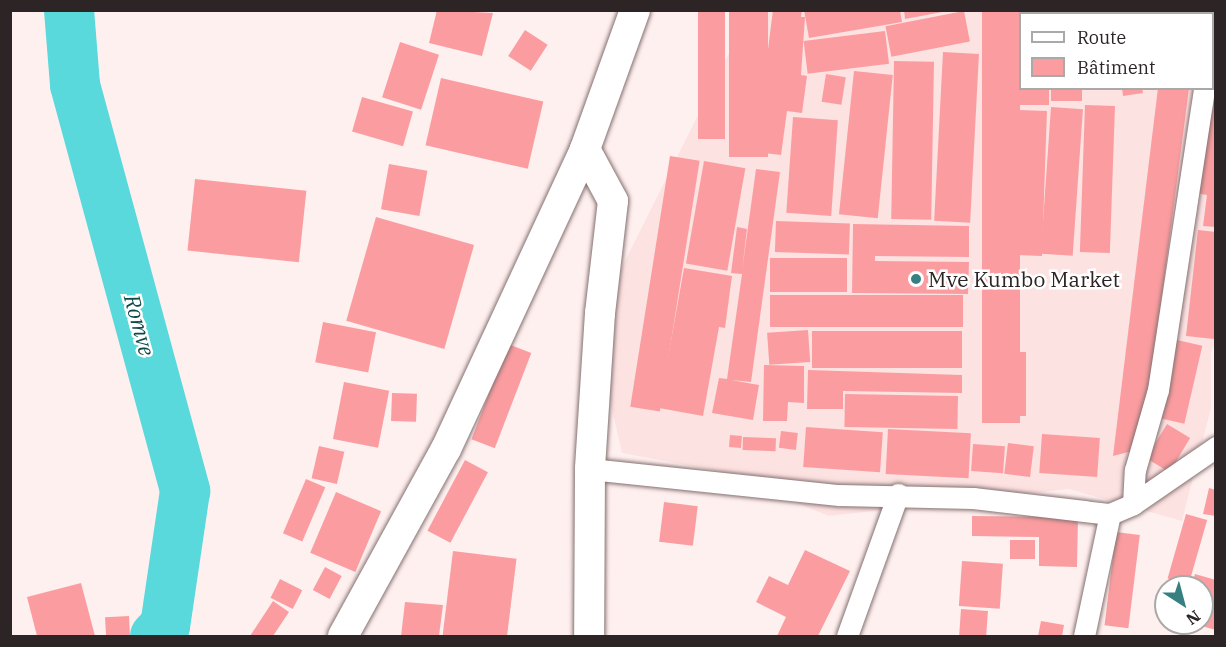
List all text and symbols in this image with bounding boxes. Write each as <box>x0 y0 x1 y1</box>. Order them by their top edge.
legend <box>1019 12 1214 90</box>
text: Route <box>1077 26 1126 49</box>
text: Bâtiment <box>1077 56 1155 79</box>
place label: Mve Kumbo Market <box>928 266 1120 292</box>
marker: Mve Kumbo Market <box>909 272 923 286</box>
water label: Romve <box>119 291 161 359</box>
north arrow <box>1154 575 1214 635</box>
text: N <box>1182 606 1204 630</box>

